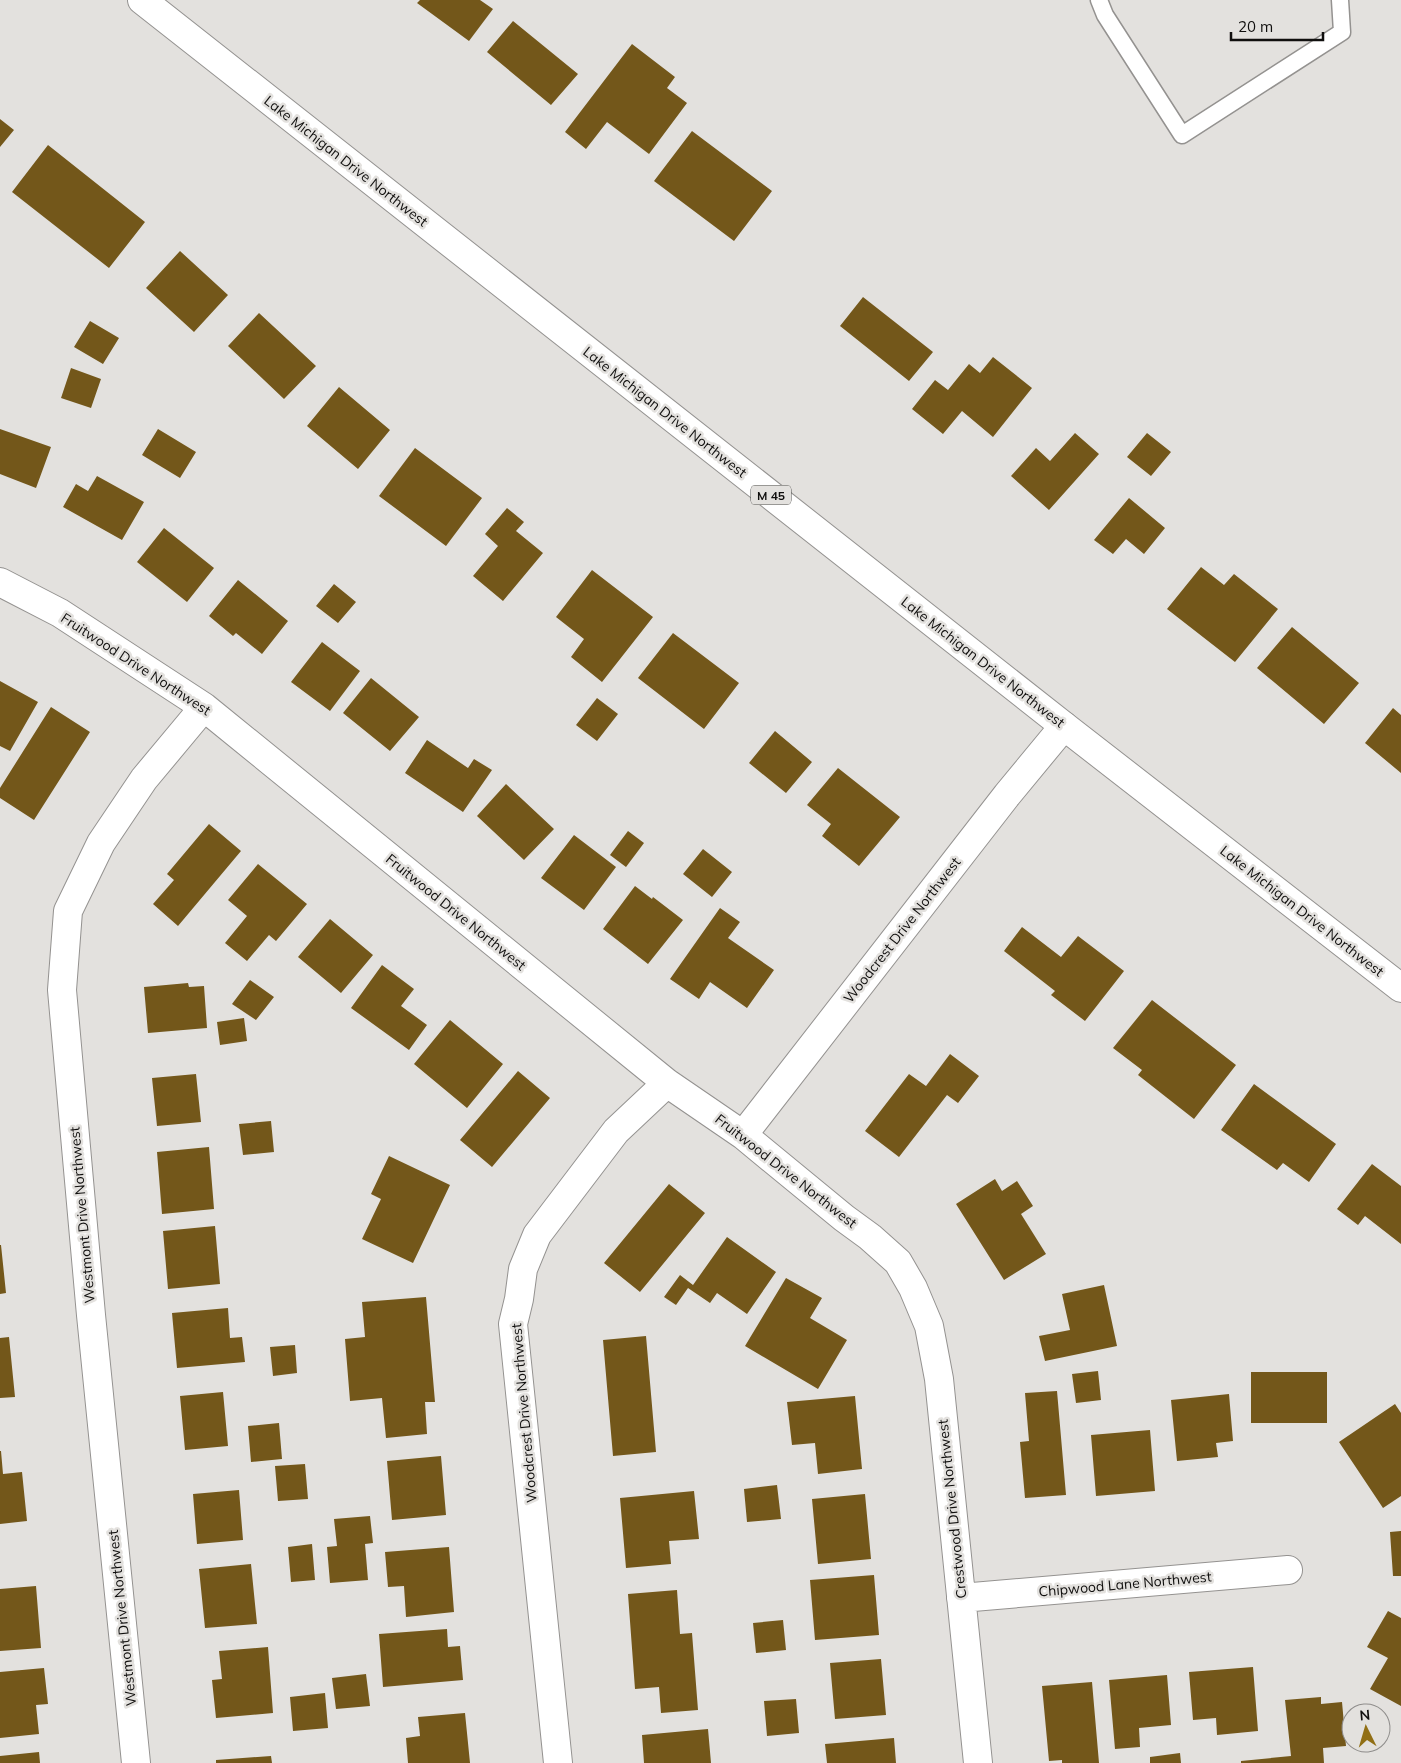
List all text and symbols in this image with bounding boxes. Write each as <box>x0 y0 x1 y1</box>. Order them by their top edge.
scale bar <box>1231 10 1324 42</box>
text: 20 m <box>1238 17 1273 36</box>
street label: Lake Michigan Drive Northwest <box>261 92 431 231</box>
street label: Lake Michigan Drive Northwest <box>580 343 750 482</box>
road number: M 45 <box>751 486 791 504</box>
street label: Lake Michigan Drive Northwest <box>898 593 1068 732</box>
street label: Fruitwood Drive Northwest <box>58 609 214 719</box>
street label: Lake Michigan Drive Northwest <box>1217 842 1387 981</box>
street label: Fruitwood Drive Northwest <box>382 850 530 974</box>
street label: Woodcrest Drive Northwest <box>840 853 965 1006</box>
street label: Fruitwood Drive Northwest <box>711 1110 861 1232</box>
street label: Westmont Drive Northwest <box>65 1126 99 1304</box>
street label: Woodcrest Drive Northwest <box>507 1322 541 1503</box>
street label: Crestwood Drive Northwest <box>934 1418 970 1599</box>
street label: Westmont Drive Northwest <box>104 1529 140 1707</box>
street label: Chipwood Lane Northwest <box>1038 1567 1212 1601</box>
north arrow <box>1341 1703 1391 1753</box>
text: N <box>1359 1706 1371 1724</box>

